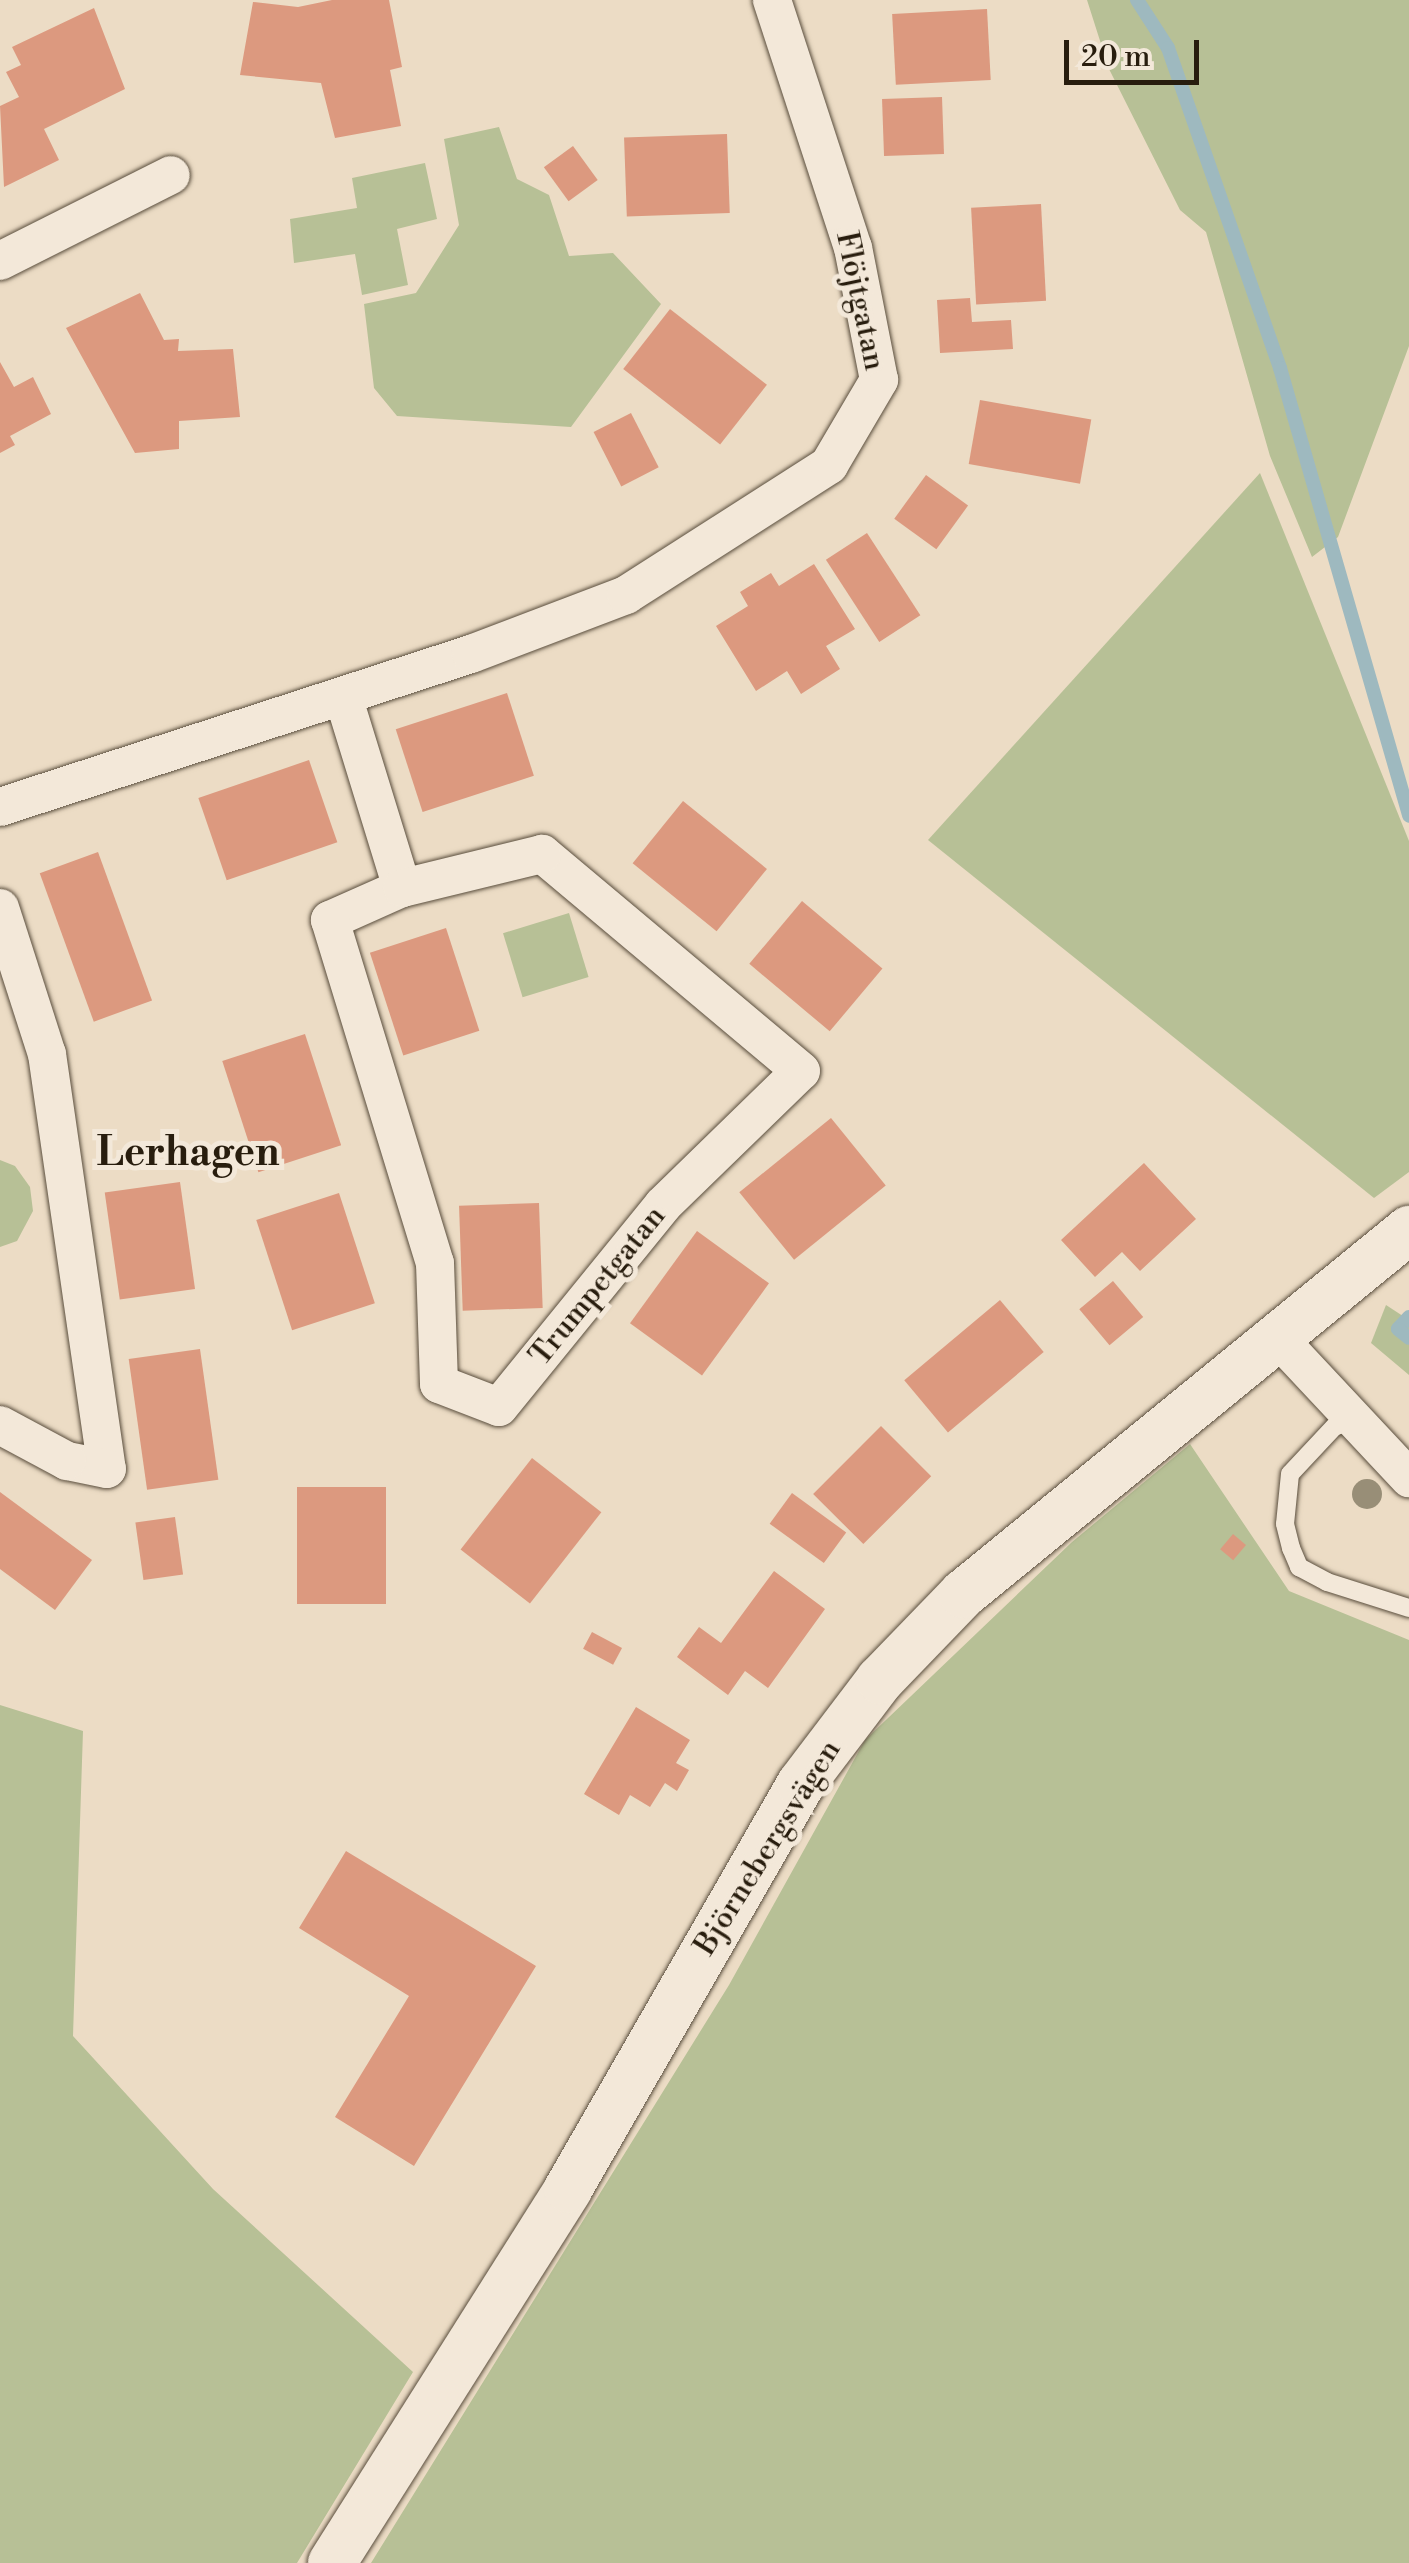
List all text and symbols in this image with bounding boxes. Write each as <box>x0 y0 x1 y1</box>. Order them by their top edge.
scale bar <box>1069 20 1204 82</box>
text: 20 m <box>1081 38 1150 76</box>
street label: Flöjtgatan <box>828 228 892 374</box>
district label: Lerhagen <box>96 1129 280 1177</box>
street label: Trumpetgatan <box>523 1199 673 1373</box>
street label: Björnebergsvägen <box>687 1734 849 1962</box>

